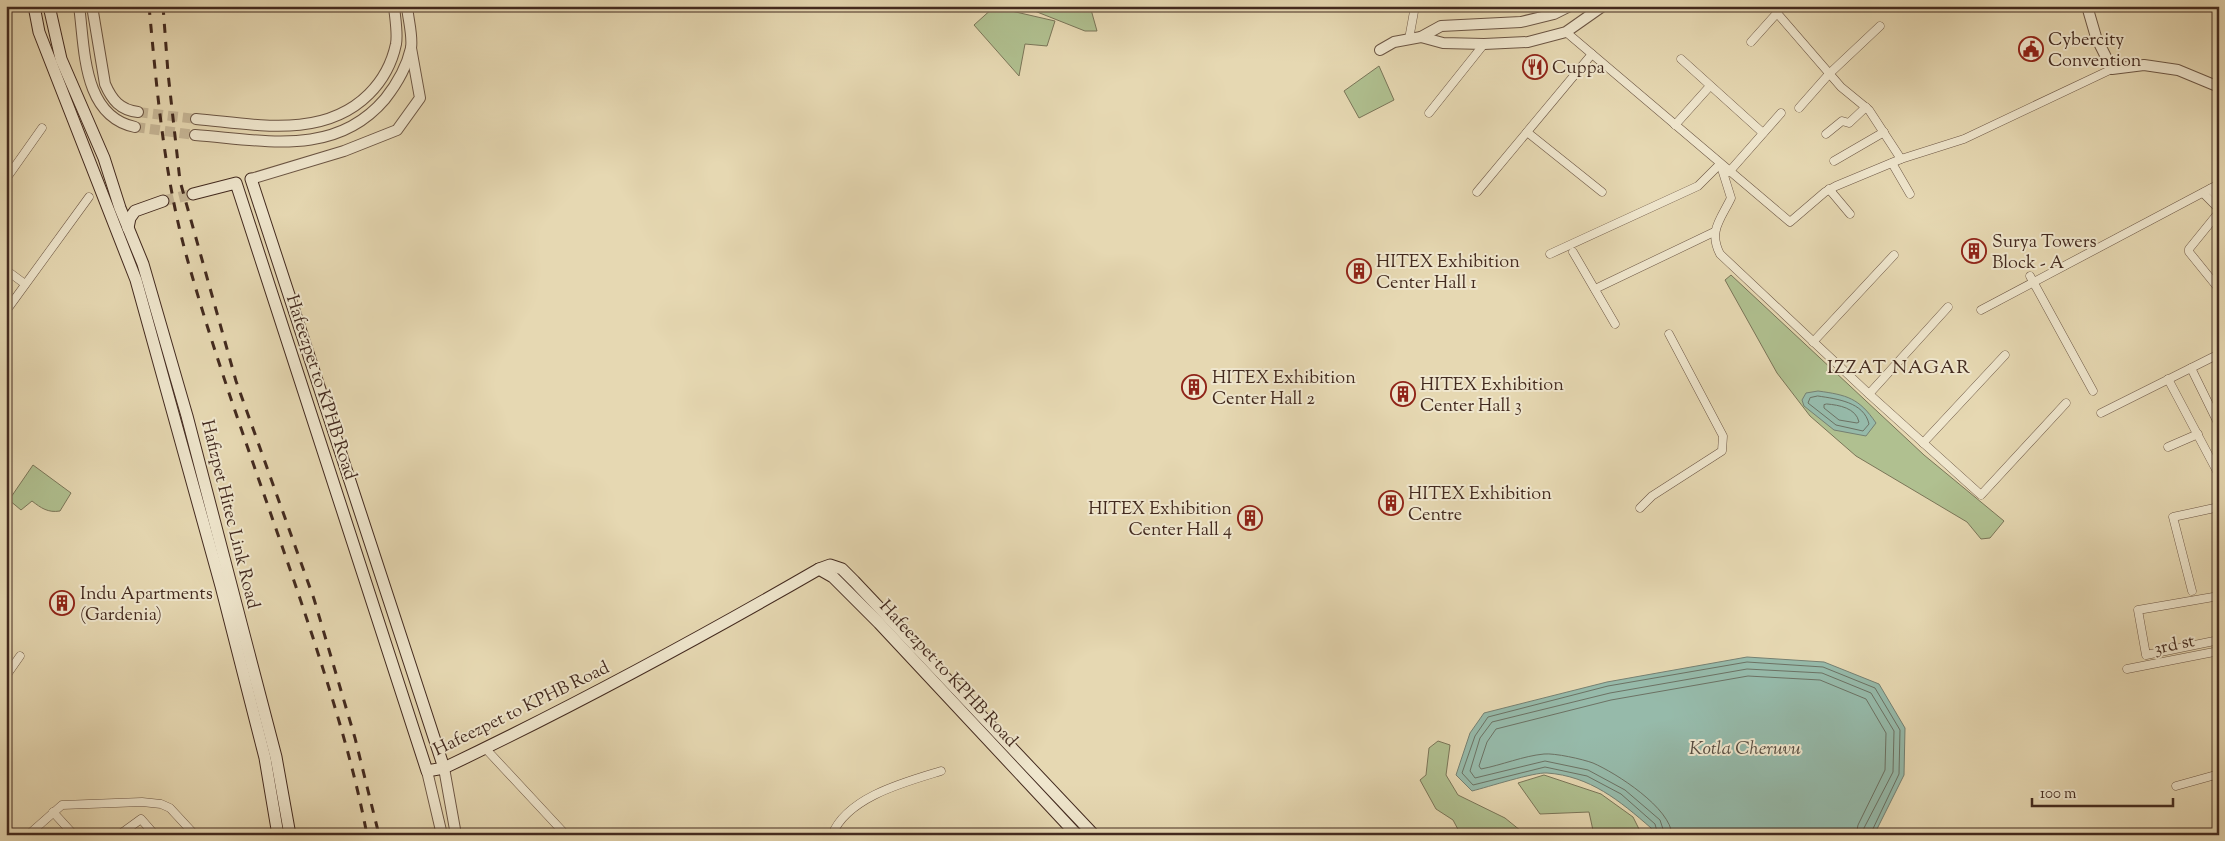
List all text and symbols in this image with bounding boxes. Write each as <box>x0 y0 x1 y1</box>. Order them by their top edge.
place label: Cybercity Convention <box>2048 28 2142 75</box>
public building icon: Cybercity Convention <box>2018 36 2044 62</box>
restaurant icon: Cuppa <box>1522 54 1548 80</box>
place label: Cuppa <box>1552 56 1605 82</box>
place label: Surya Towers Block - A <box>1992 230 2097 277</box>
building icon: Surya Towers Block - A <box>1961 238 1987 264</box>
place label: HITEX Exhibition Center Hall 1 <box>1376 250 1520 297</box>
building icon: HITEX Exhibition Center Hall 1 <box>1346 258 1372 284</box>
street label: Hafeezpet to KPHB Road <box>278 292 362 483</box>
district label: IZZAT NAGAR <box>1827 355 1971 382</box>
place label: HITEX Exhibition Center Hall 2 <box>1212 366 1356 413</box>
place label: HITEX Exhibition Center Hall 3 <box>1420 373 1564 420</box>
building icon: HITEX Exhibition Center Hall 2 <box>1181 374 1207 400</box>
building icon: HITEX Exhibition Center Hall 3 <box>1390 381 1416 407</box>
street label: Hafizpet Hitec Link Road <box>193 417 265 612</box>
place label: HITEX Exhibition Centre <box>1408 482 1552 529</box>
building icon: HITEX Exhibition Centre <box>1378 490 1404 516</box>
place label: HITEX Exhibition Center Hall 4 <box>1088 497 1232 544</box>
building icon: HITEX Exhibition Center Hall 4 <box>1237 505 1263 531</box>
place label: Indu Apartments (Gardenia) <box>80 582 213 629</box>
building icon: Indu Apartments (Gardenia) <box>49 590 75 616</box>
street label: Hafeezpet to KPHB Road <box>872 595 1023 754</box>
street label: 3rd st <box>2152 629 2197 663</box>
street label: Hafeezpet to KPHB Road <box>429 656 614 764</box>
water label: Kotla Cheruvu <box>1689 736 1801 763</box>
scale bar <box>2032 776 2174 808</box>
text: 100 m <box>2040 784 2077 805</box>

